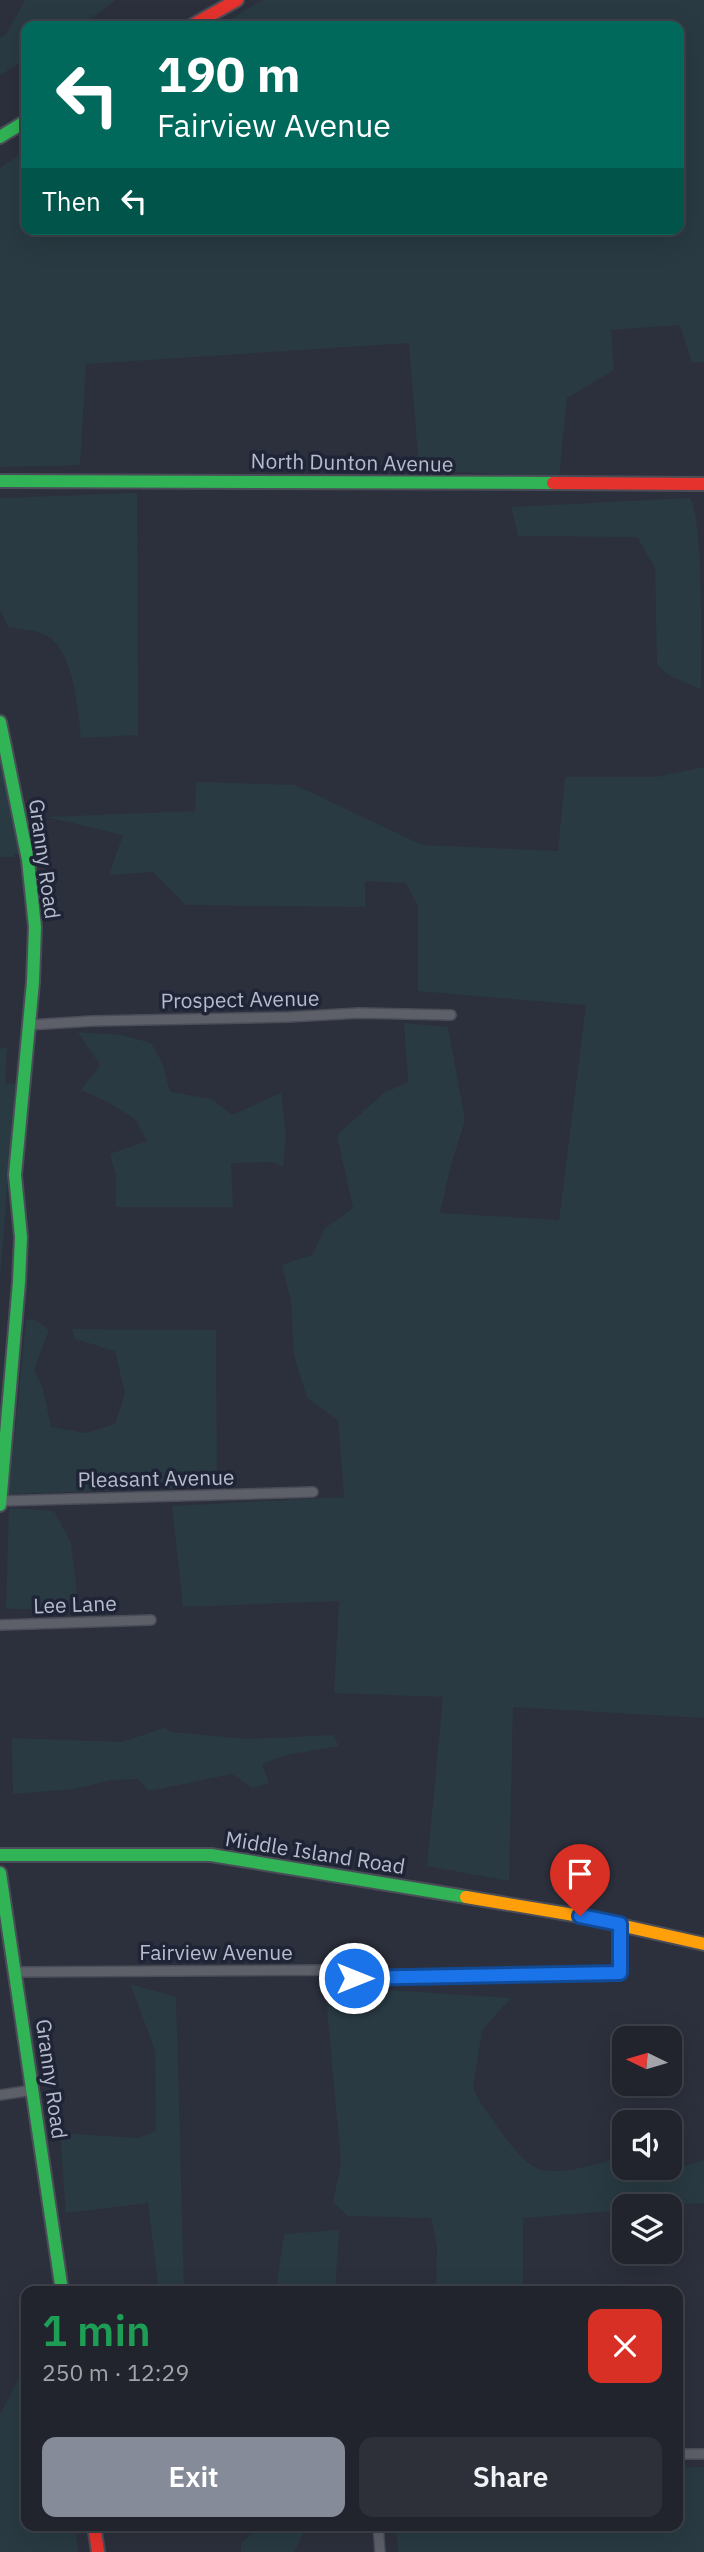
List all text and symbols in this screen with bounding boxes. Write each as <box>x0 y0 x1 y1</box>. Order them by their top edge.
text: 190 m <box>157 42 301 105</box>
icon: left <box>42 49 133 140</box>
text: Fairview Avenue <box>157 104 391 146</box>
icon: left <box>115 182 153 220</box>
text: Then <box>42 184 101 218</box>
street label: North Dunton Avenue <box>250 446 454 478</box>
street label: Granny Road <box>23 797 67 921</box>
street label: Prospect Avenue <box>160 984 320 1014</box>
street label: Pleasant Avenue <box>77 1463 235 1493</box>
street label: Lee Lane <box>33 1589 117 1619</box>
street label: Middle Island Road <box>223 1824 407 1880</box>
pin <box>550 1844 610 1916</box>
icon: arrive <box>561 1855 599 1893</box>
street label: Fairview Avenue <box>139 1938 293 1966</box>
position arrow <box>317 1941 391 2015</box>
street label: Granny Road <box>30 2017 74 2141</box>
north arrow <box>612 2026 682 2096</box>
map controls <box>612 2026 682 2264</box>
button: sound <box>612 2110 682 2180</box>
button: layers <box>612 2194 682 2264</box>
text: 1 min <box>42 2303 151 2358</box>
button: close <box>588 2309 662 2383</box>
text: 250 m · 12:29 <box>42 2357 189 2387</box>
button: Exit <box>42 2437 345 2517</box>
button: Share <box>359 2437 662 2517</box>

